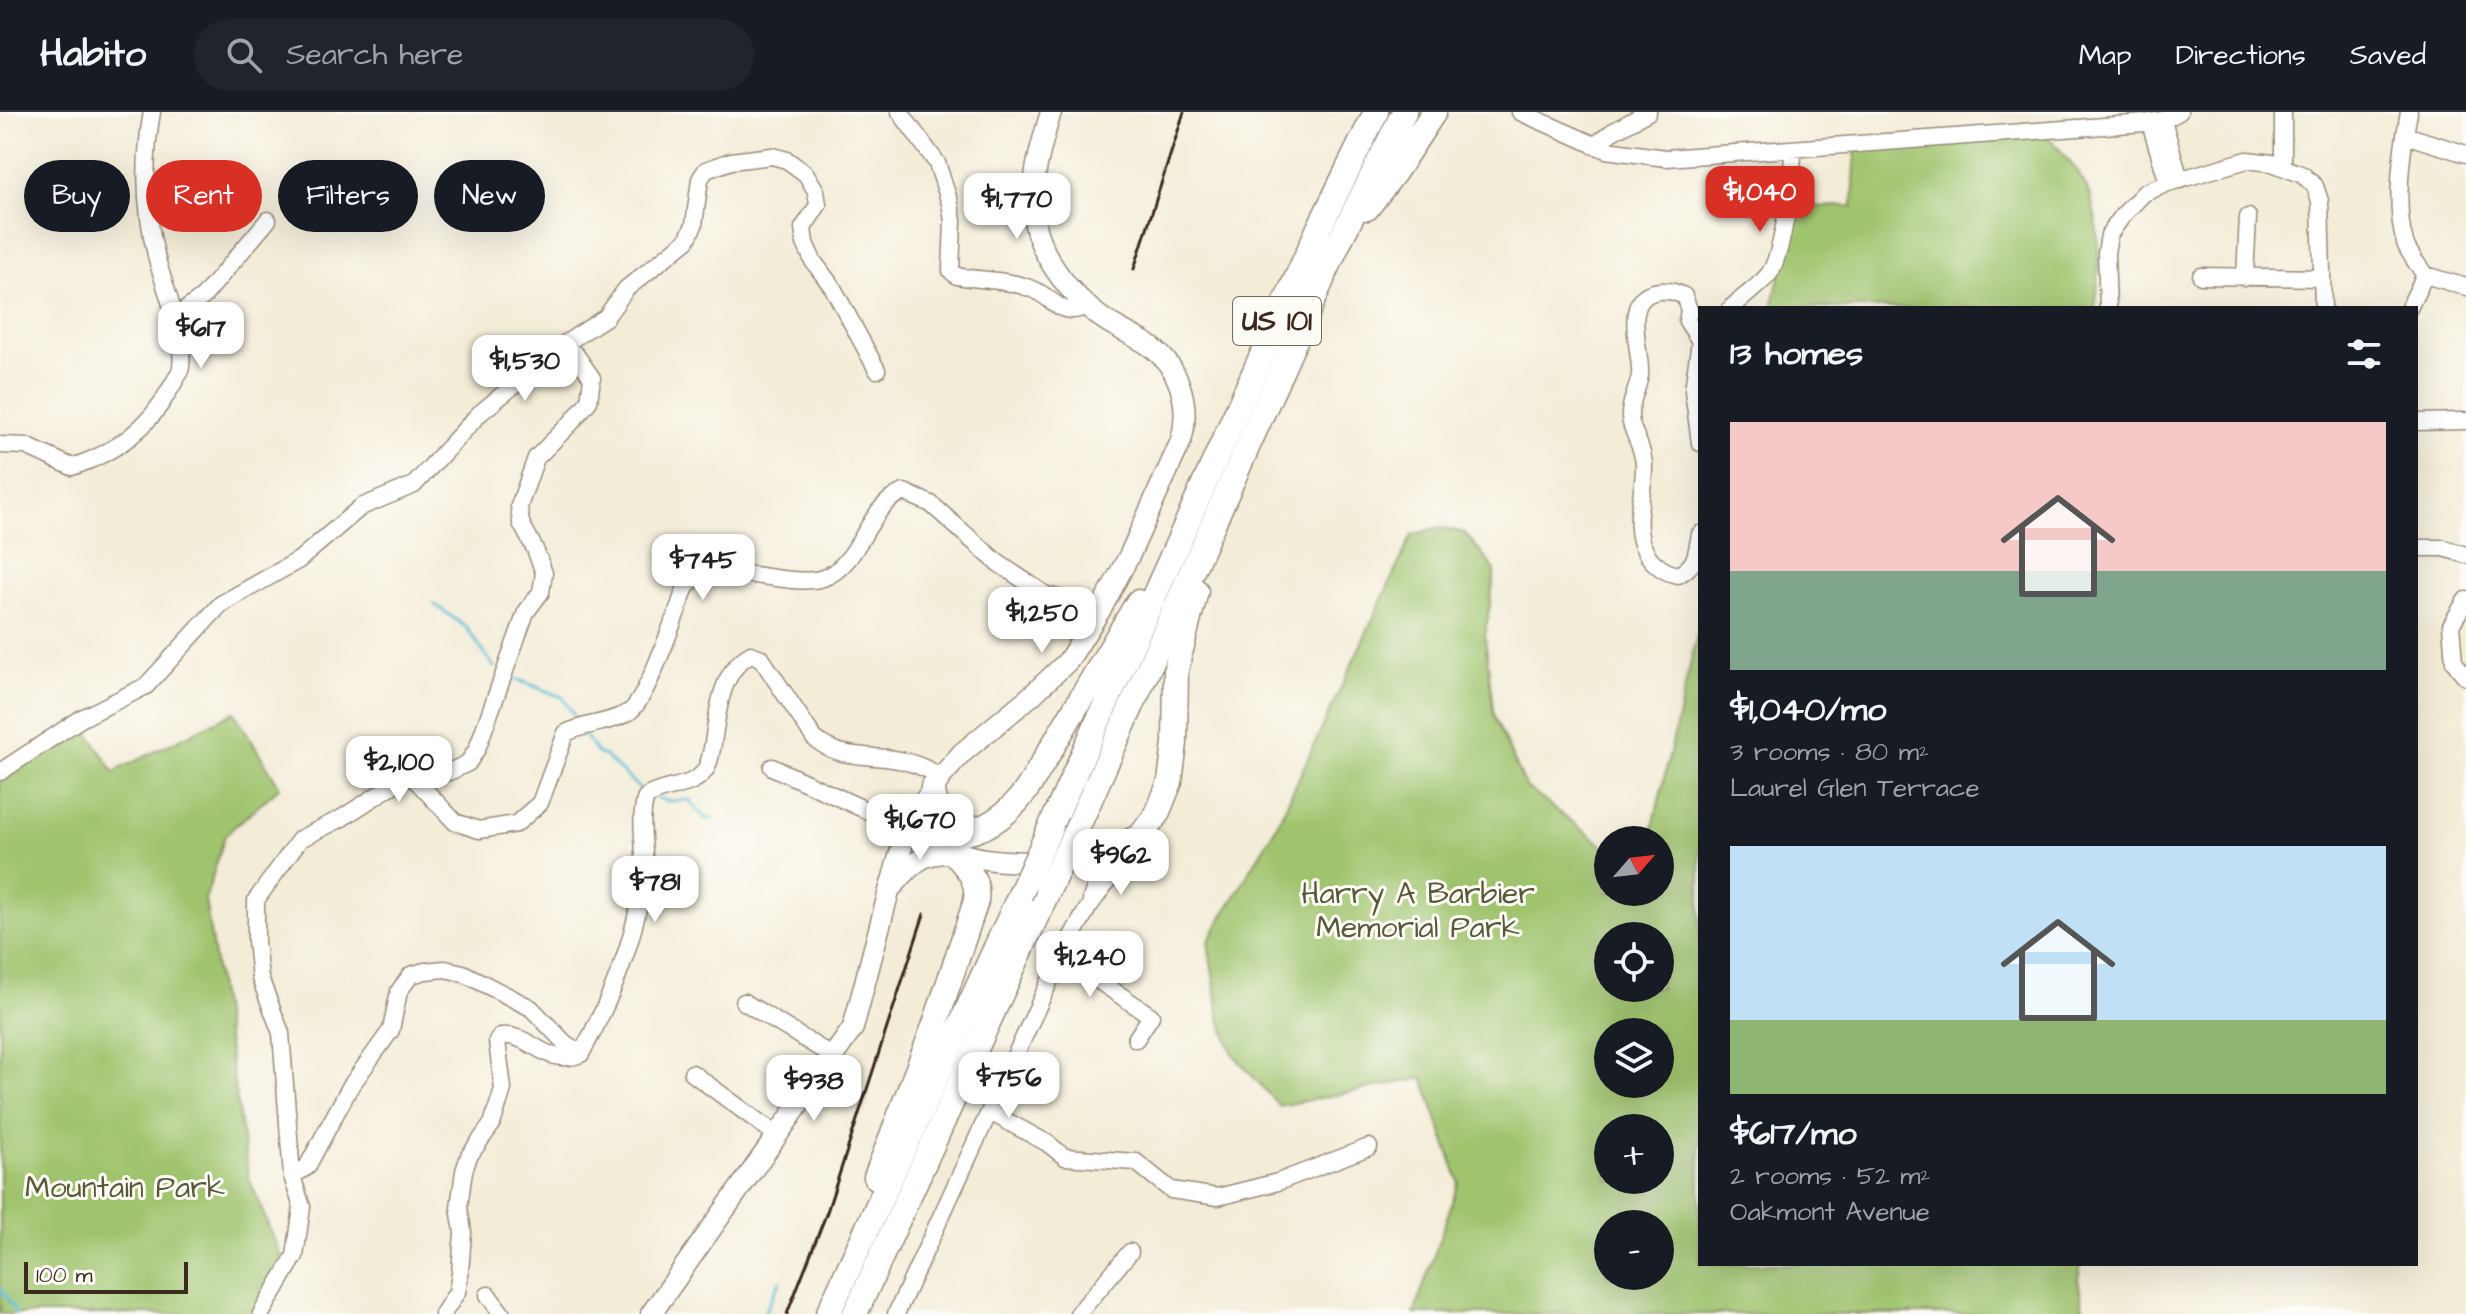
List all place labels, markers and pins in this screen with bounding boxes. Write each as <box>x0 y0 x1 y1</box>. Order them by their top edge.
pin: $1,040 <box>1695 166 1825 234</box>
pin: $1,770 <box>952 173 1082 241</box>
pin: $617 <box>154 302 248 370</box>
pin: $1,530 <box>460 335 590 403</box>
pin: $745 <box>656 534 750 602</box>
pin: $1,250 <box>977 587 1107 655</box>
pin: $2,100 <box>334 736 464 804</box>
pin: $1,670 <box>855 794 985 862</box>
pin: $962 <box>1074 829 1168 897</box>
pin: $781 <box>608 856 702 924</box>
pin: $1,240 <box>1025 931 1155 999</box>
pin: $756 <box>962 1052 1056 1120</box>
pin: $938 <box>767 1055 861 1123</box>

